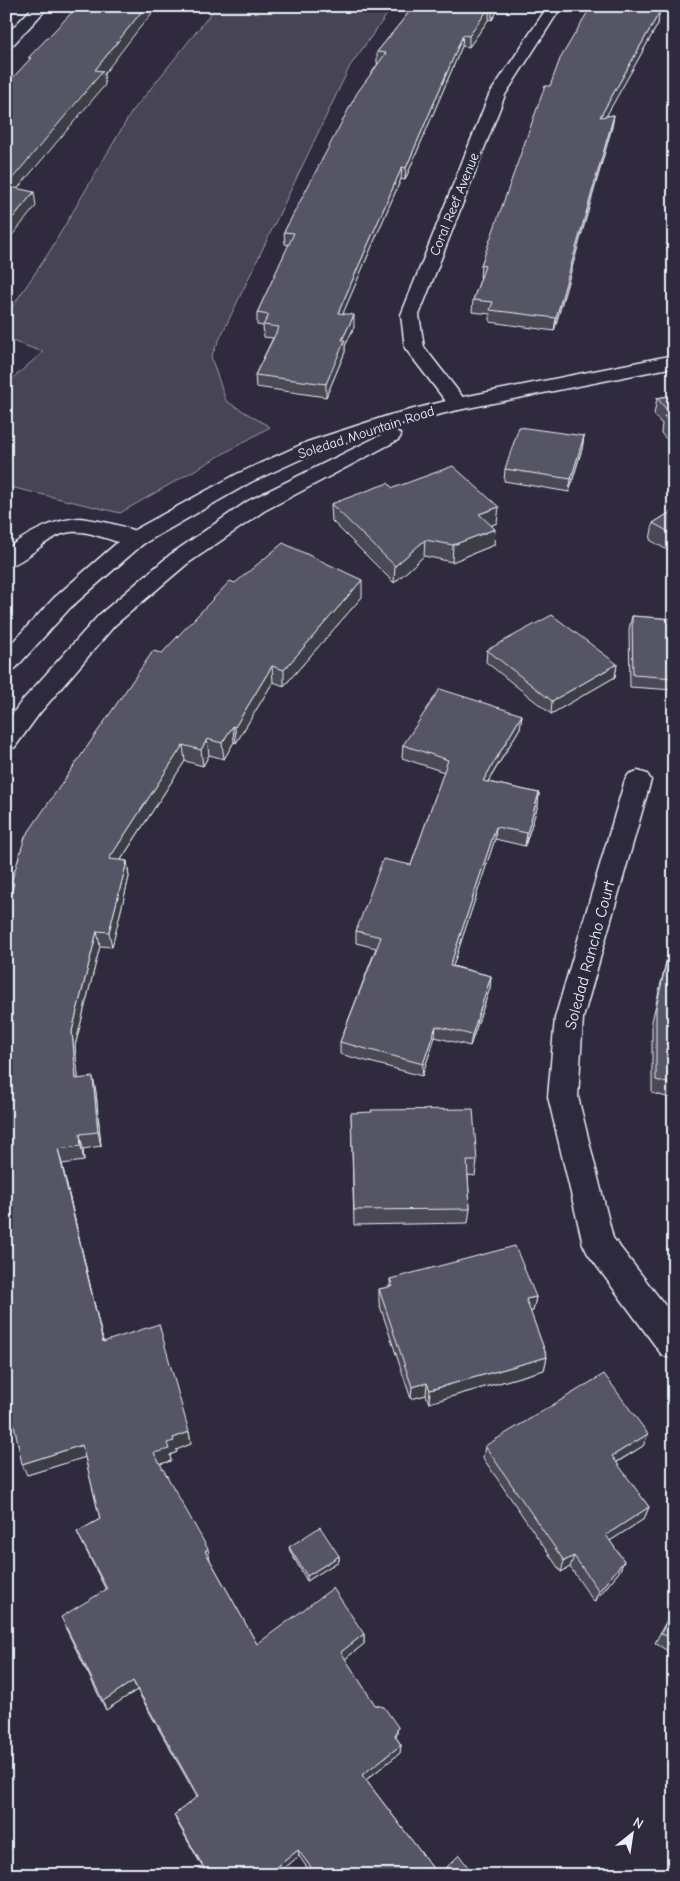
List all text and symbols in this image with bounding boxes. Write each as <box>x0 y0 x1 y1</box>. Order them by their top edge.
street label: Coral Reef Avenue <box>426 150 483 258</box>
street label: Soledad Mountain Road <box>296 402 437 463</box>
street label: Soledad Rancho Court <box>561 878 619 1032</box>
north arrow <box>608 1808 658 1858</box>
text: N <box>630 1814 646 1833</box>

